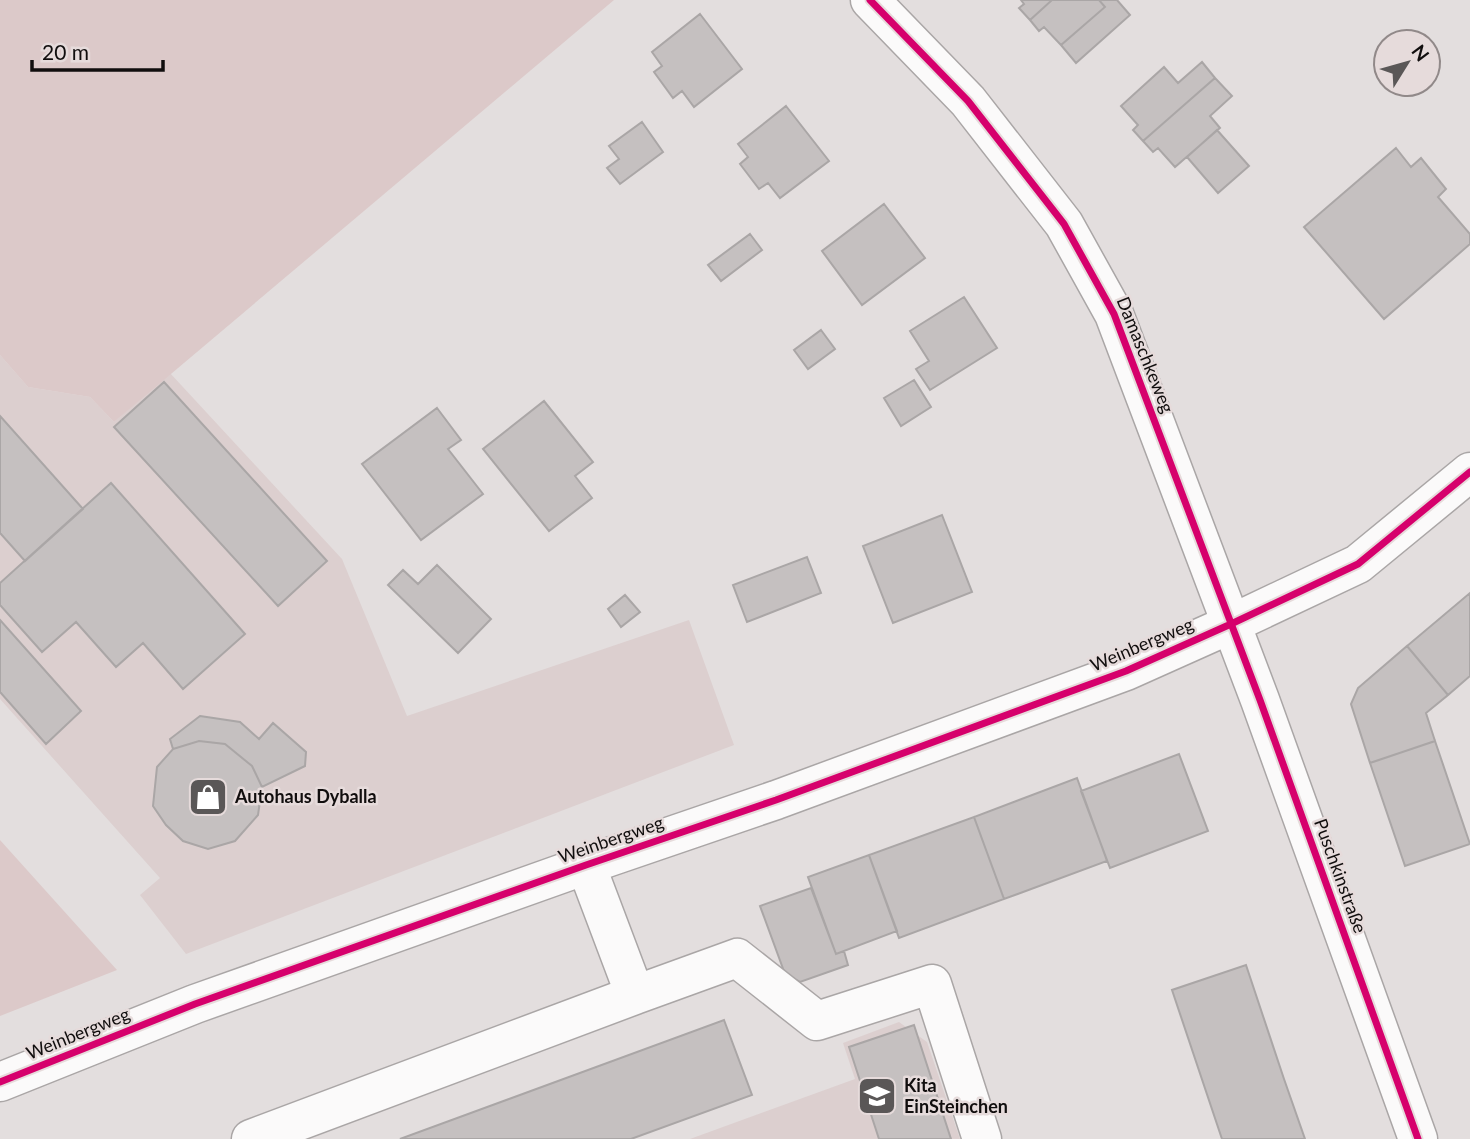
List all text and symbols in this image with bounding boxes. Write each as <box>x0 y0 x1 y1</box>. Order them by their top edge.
scale bar <box>32 28 163 72</box>
north arrow <box>1372 28 1442 98</box>
text: 20 m <box>42 39 89 64</box>
text: N <box>1407 40 1435 65</box>
street label: Damaschkeweg <box>1113 293 1179 416</box>
street label: Weinbergweg <box>1087 613 1196 676</box>
shop icon: Autohaus Dyballa <box>187 776 229 818</box>
place label: Autohaus Dyballa <box>234 785 377 807</box>
street label: Weinbergweg <box>555 811 666 867</box>
street label: Puschkinstraße <box>1310 815 1372 936</box>
street label: Weinbergweg <box>23 1002 133 1064</box>
place label: Kita EinSteinchen <box>904 1074 1008 1117</box>
school or university icon: Kita EinSteinchen <box>856 1075 898 1117</box>

